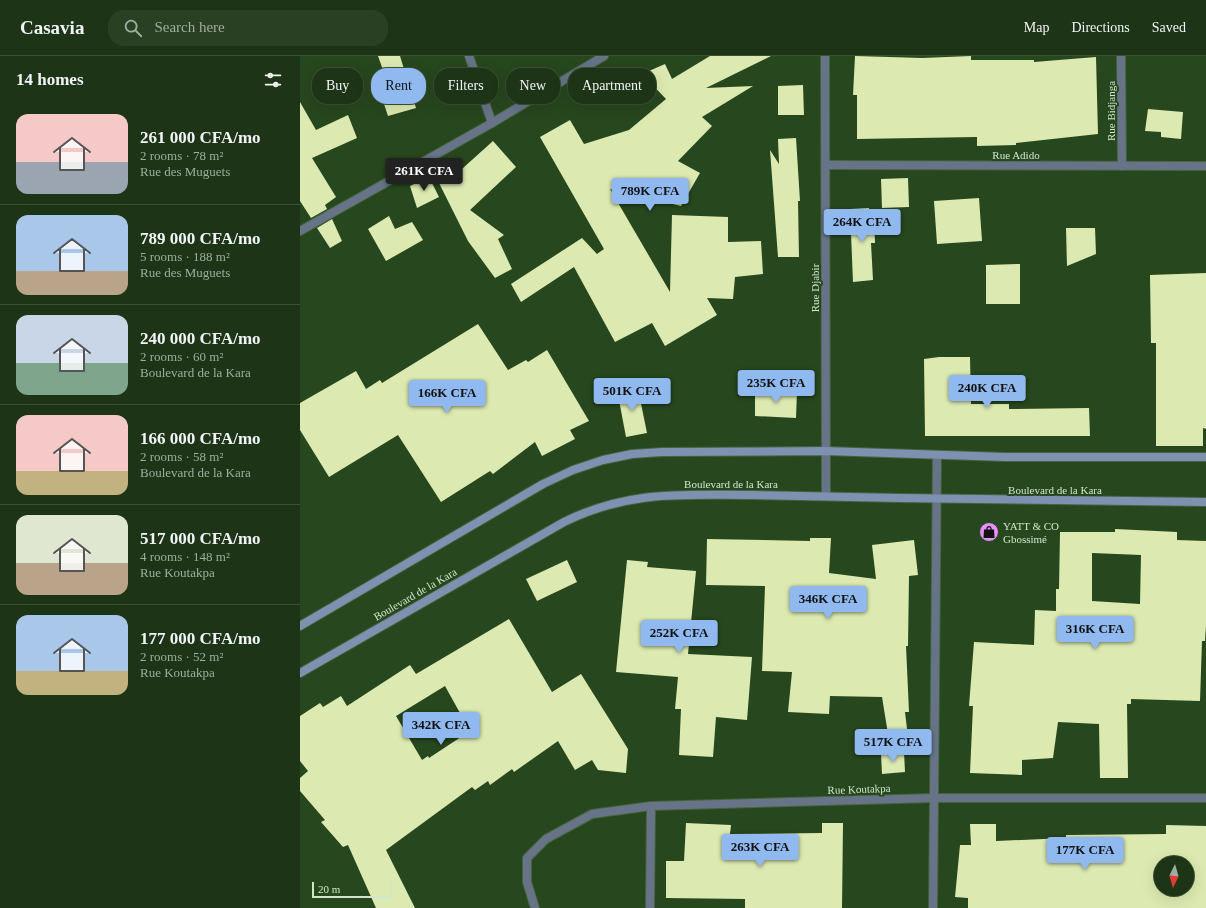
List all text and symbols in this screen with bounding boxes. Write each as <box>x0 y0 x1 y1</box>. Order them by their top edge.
search box <box>108 10 388 46</box>
text: Casavia <box>20 17 84 38</box>
icon: search <box>122 17 144 39</box>
text: Search here <box>154 19 225 35</box>
text: Map <box>1024 20 1049 35</box>
text: Directions <box>1071 20 1130 35</box>
text: Saved <box>1152 20 1186 35</box>
chip: Buy <box>312 68 363 104</box>
chip: Rent <box>371 68 426 104</box>
chip: Filters <box>434 68 498 104</box>
chip: New <box>506 68 560 104</box>
chip: Apartment <box>568 68 656 104</box>
icon: filters <box>262 69 284 91</box>
text: 14 homes <box>16 70 84 89</box>
street label: Rue Bidjanga <box>1105 81 1117 141</box>
text: 261 000 CFA/mo <box>140 128 261 147</box>
icon: home <box>48 130 96 178</box>
text: 2 rooms · 78 m² <box>140 148 223 163</box>
street label: Rue Adido <box>992 149 1040 161</box>
pin: 261K CFA <box>383 158 465 192</box>
text: 261K CFA <box>395 163 453 178</box>
text: Rue des Muguets <box>140 164 230 179</box>
pin: 789K CFA <box>609 178 691 212</box>
text: 789K CFA <box>621 183 679 198</box>
pin: 264K CFA <box>821 209 903 243</box>
text: 264K CFA <box>833 214 891 229</box>
text: 789 000 CFA/mo <box>140 229 261 248</box>
icon: home <box>48 231 96 279</box>
text: 5 rooms · 188 m² <box>140 249 230 264</box>
street label: Rue Djabir <box>809 263 821 312</box>
text: Rue des Muguets <box>140 265 230 280</box>
text: 240 000 CFA/mo <box>140 329 261 348</box>
icon: home <box>48 331 96 379</box>
text: 2 rooms · 60 m² <box>140 349 223 364</box>
text: Boulevard de la Kara <box>140 365 251 380</box>
pin: 235K CFA <box>735 370 817 404</box>
text: 235K CFA <box>747 375 805 390</box>
pin: 240K CFA <box>946 375 1028 409</box>
pin: 501K CFA <box>591 378 673 412</box>
pin: 166K CFA <box>406 380 488 414</box>
text: 240K CFA <box>958 380 1016 395</box>
text: 501K CFA <box>603 383 661 398</box>
text: 166K CFA <box>418 385 476 400</box>
text: 166 000 CFA/mo <box>140 429 261 448</box>
icon: home <box>48 431 96 479</box>
text: 2 rooms · 58 m² <box>140 449 223 464</box>
text: Boulevard de la Kara <box>140 465 251 480</box>
street label: Boulevard de la Kara <box>684 478 778 490</box>
street label: Boulevard de la Kara <box>1008 484 1102 496</box>
place label: YATT & CO Gbossimé <box>1003 520 1059 545</box>
shop icon: YATT & CO Gbossimé <box>978 521 1000 543</box>
text: 517 000 CFA/mo <box>140 529 261 548</box>
icon: home <box>48 531 96 579</box>
text: 4 rooms · 148 m² <box>140 549 230 564</box>
text: Rue Koutakpa <box>140 565 215 580</box>
street label: Boulevard de la Kara <box>371 565 459 623</box>
pin: 346K CFA <box>787 586 869 620</box>
text: 346K CFA <box>799 591 857 606</box>
pin: 316K CFA <box>1054 616 1136 650</box>
pin: 252K CFA <box>638 620 720 654</box>
text: 316K CFA <box>1066 621 1124 636</box>
text: 252K CFA <box>650 625 708 640</box>
text: 177 000 CFA/mo <box>140 629 261 648</box>
icon: home <box>48 631 96 679</box>
text: 2 rooms · 52 m² <box>140 649 223 664</box>
text: Rue Koutakpa <box>140 665 215 680</box>
pin: 342K CFA <box>400 712 482 746</box>
text: 342K CFA <box>412 717 470 732</box>
pin: 517K CFA <box>852 729 934 763</box>
text: 517K CFA <box>864 734 922 749</box>
street label: Rue Koutakpa <box>827 782 891 796</box>
pin: 263K CFA <box>719 834 801 868</box>
pin: 177K CFA <box>1044 837 1126 871</box>
text: 263K CFA <box>731 839 789 854</box>
text: 177K CFA <box>1056 842 1114 857</box>
north arrow <box>1154 856 1194 896</box>
map controls <box>1154 856 1194 896</box>
scale bar <box>312 880 392 899</box>
text: 20 m <box>318 883 340 895</box>

